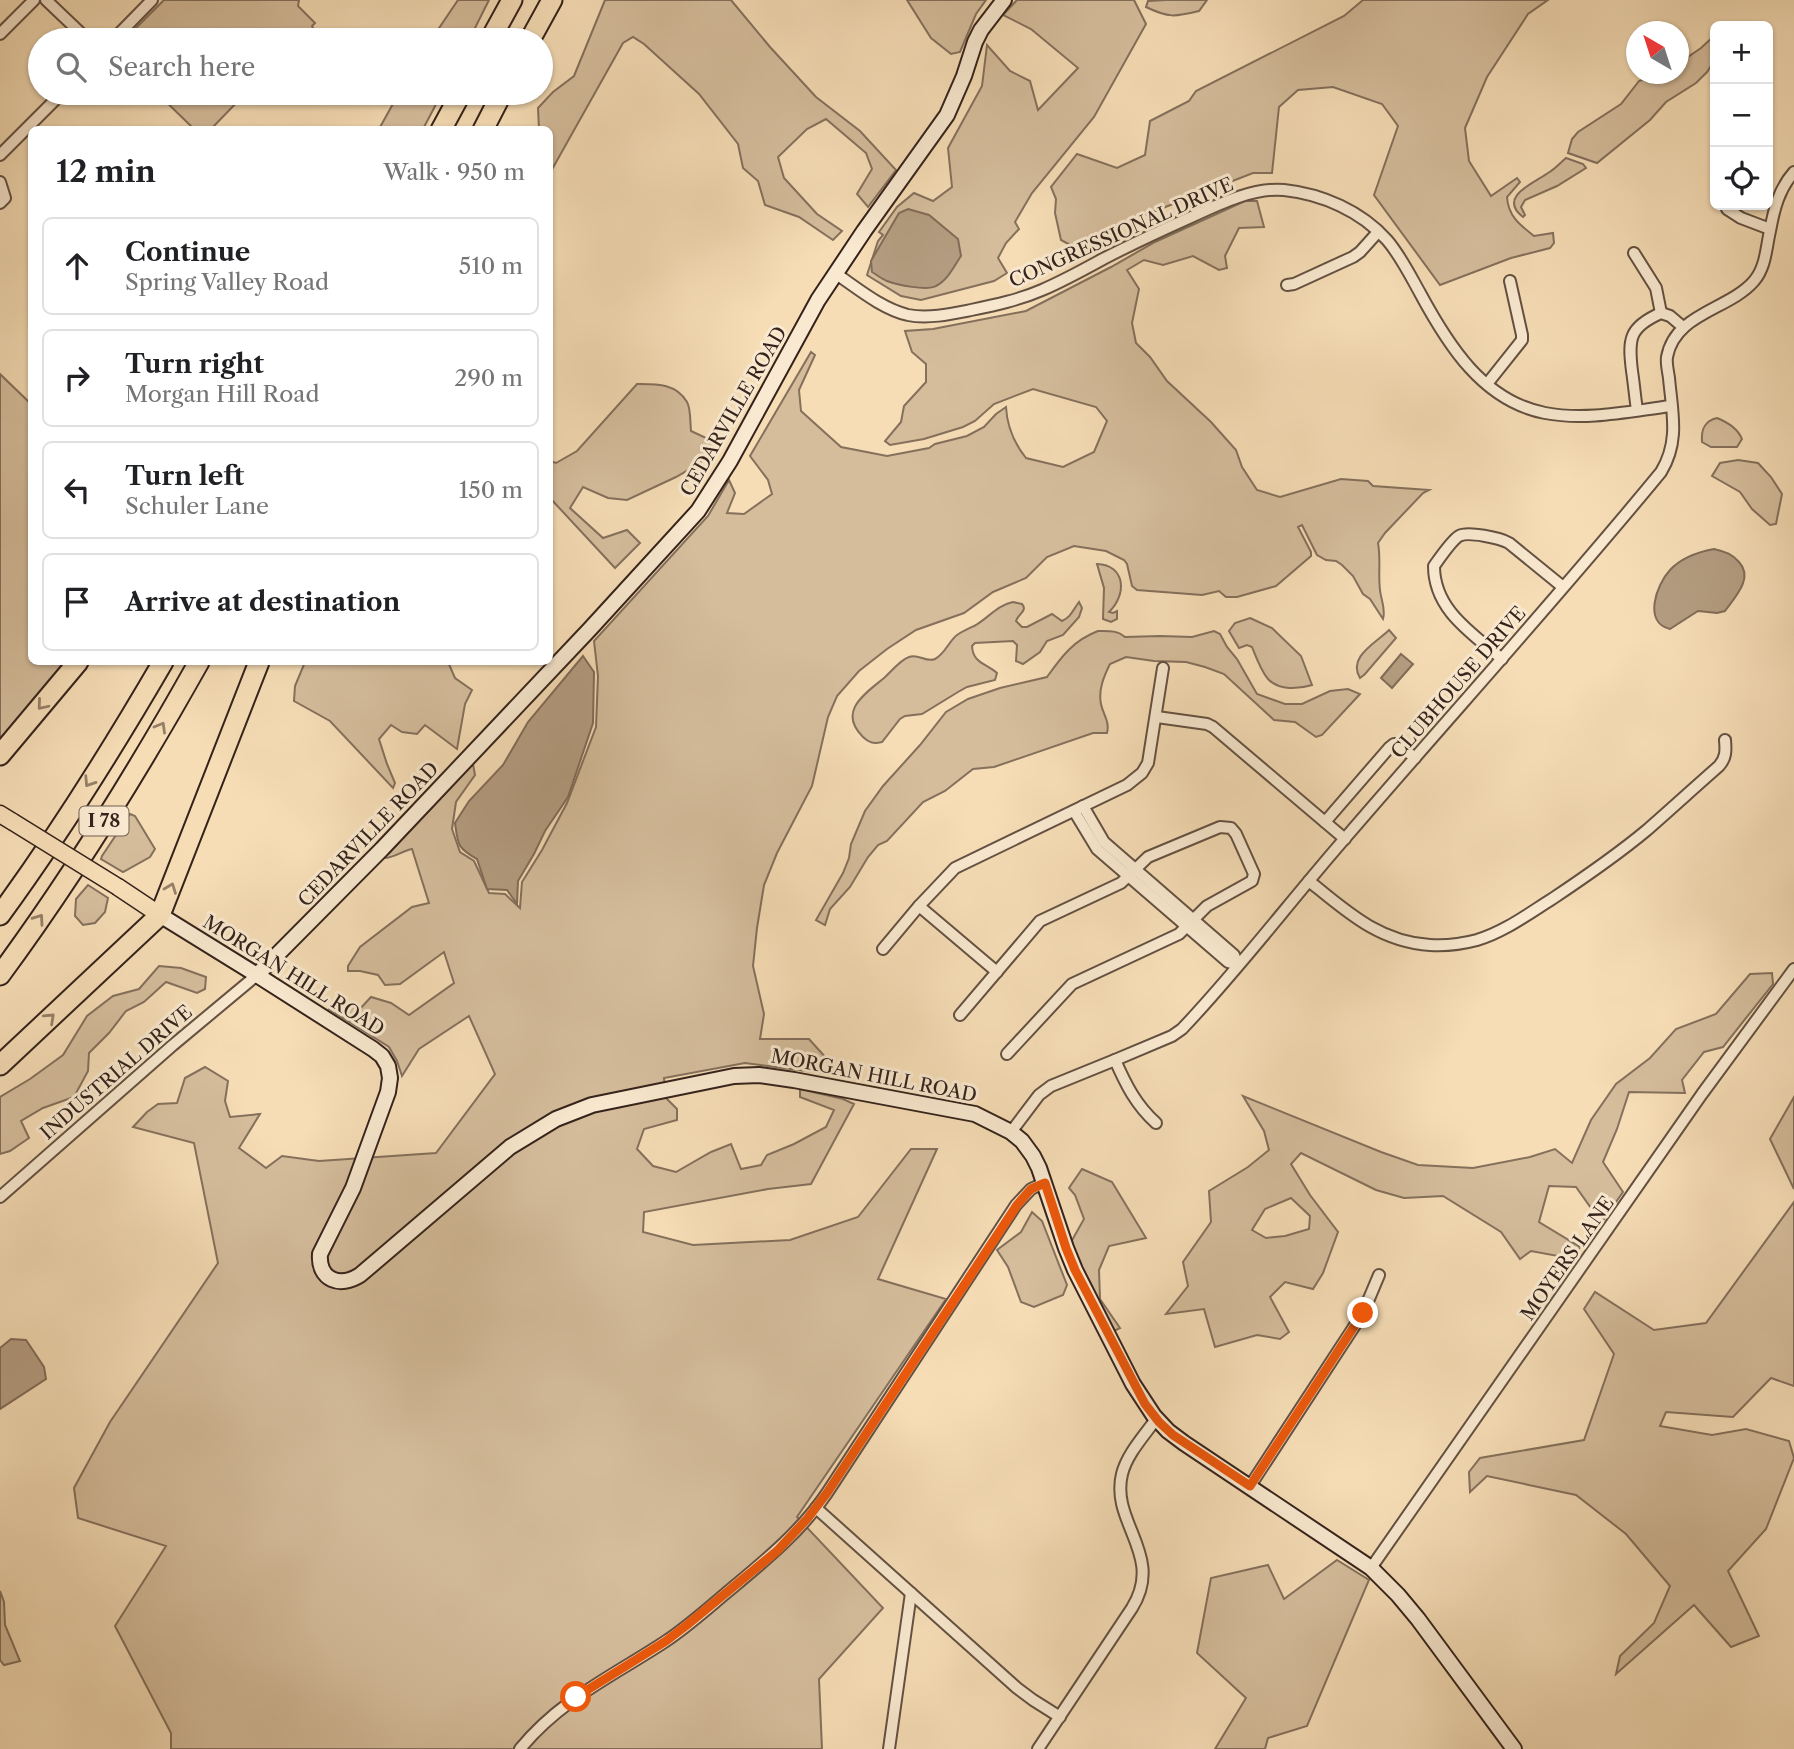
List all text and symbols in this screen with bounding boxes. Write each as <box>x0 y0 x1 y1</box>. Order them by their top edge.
north arrow <box>1626 21 1689 84</box>
map controls <box>1710 21 1773 210</box>
button: + <box>1710 21 1773 84</box>
search box <box>28 28 553 105</box>
icon: search <box>52 48 90 86</box>
text: Search here <box>108 51 255 83</box>
button: − <box>1710 84 1773 147</box>
button: locate <box>1710 147 1773 210</box>
text: 12 min <box>56 153 156 190</box>
text: Walk · 950 m <box>383 158 525 186</box>
street label: CONGRESSIONAL DRIVE <box>1005 173 1237 292</box>
text: Continue <box>125 236 250 268</box>
icon: ahead <box>58 247 96 285</box>
text: 510 m <box>459 252 523 280</box>
text: Spring Valley Road <box>125 268 329 296</box>
street label: CEDARVILLE ROAD <box>675 322 791 500</box>
text: Turn right <box>125 348 264 380</box>
icon: right <box>58 359 96 397</box>
text: 290 m <box>454 364 523 392</box>
text: Morgan Hill Road <box>125 380 319 408</box>
text: Turn left <box>125 460 244 492</box>
icon: left <box>58 471 96 509</box>
text: 150 m <box>459 476 523 504</box>
text: Schuler Lane <box>125 492 269 520</box>
icon: arrive <box>58 583 96 621</box>
text: Arrive at destination <box>125 586 400 618</box>
street label: CLUBHOUSE DRIVE <box>1386 602 1531 763</box>
one-way arrow <box>38 696 50 709</box>
one-way arrow <box>153 722 166 735</box>
street label: CEDARVILLE ROAD <box>293 757 443 911</box>
one-way arrow <box>84 775 97 788</box>
road number: I 78 <box>80 806 128 836</box>
one-way arrow <box>162 882 176 894</box>
street label: MORGAN HILL ROAD <box>199 910 389 1041</box>
one-way arrow <box>31 914 43 927</box>
street label: INDUSTRIAL DRIVE <box>36 1000 197 1145</box>
one-way arrow <box>42 1014 55 1027</box>
street label: MORGAN HILL ROAD <box>769 1044 979 1107</box>
street label: MOYERS LANE <box>1516 1192 1619 1325</box>
route end <box>1347 1297 1378 1328</box>
route start <box>560 1681 591 1712</box>

